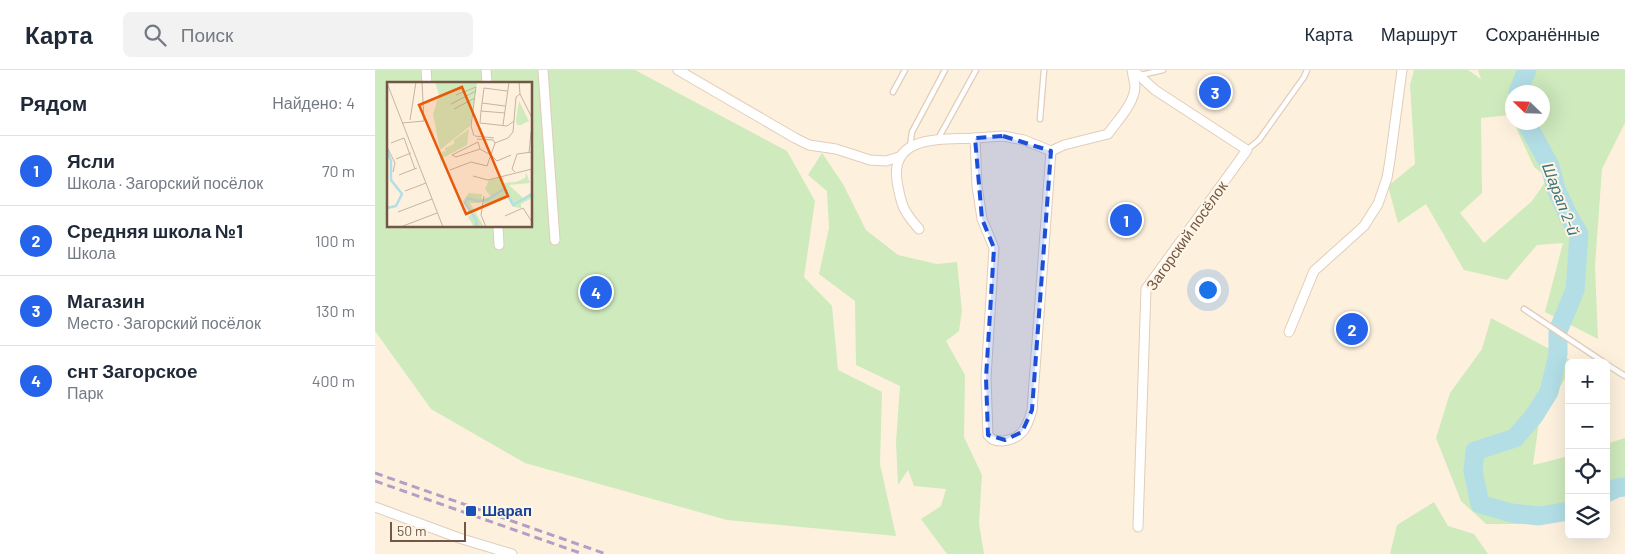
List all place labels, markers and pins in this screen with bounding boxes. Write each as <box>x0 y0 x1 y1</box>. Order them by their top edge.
pin: 3 <box>1199 73 1231 111</box>
pin: 1 <box>1110 201 1142 239</box>
pin: 4 <box>580 273 612 311</box>
pin: 2 <box>1336 310 1368 348</box>
place label: Шарап <box>482 501 532 519</box>
marker: Шарап <box>464 504 478 518</box>

